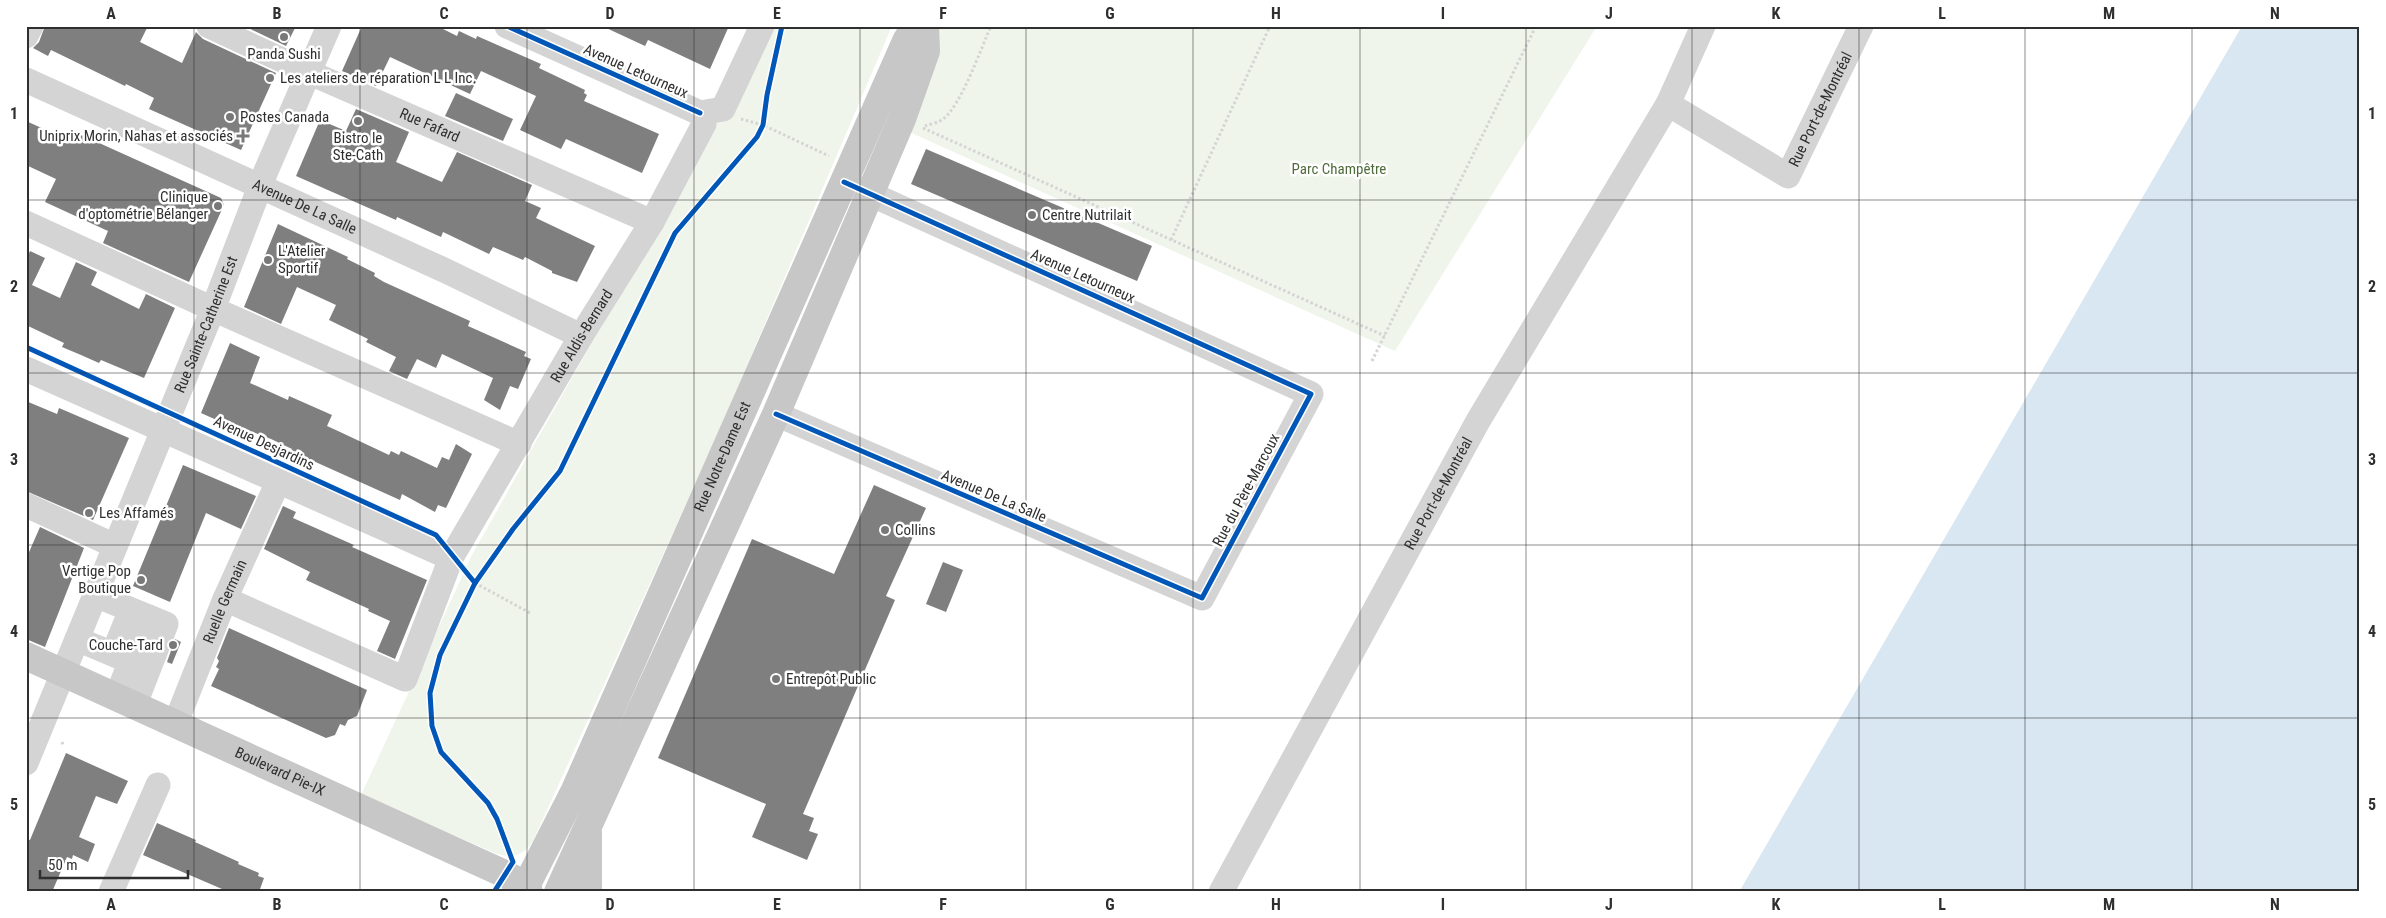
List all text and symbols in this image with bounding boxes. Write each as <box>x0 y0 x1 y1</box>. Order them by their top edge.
text: A <box>106 4 116 23</box>
text: B <box>273 4 282 23</box>
text: C <box>439 4 449 23</box>
text: D <box>605 4 615 23</box>
text: E <box>773 4 781 23</box>
text: F <box>939 4 947 23</box>
text: G <box>1105 4 1115 23</box>
text: H <box>1271 4 1281 23</box>
text: I <box>1441 4 1445 23</box>
text: J <box>1605 4 1613 23</box>
text: K <box>1772 4 1781 23</box>
text: L <box>1938 4 1946 23</box>
text: M <box>2103 4 2115 23</box>
text: N <box>2270 4 2280 23</box>
marker: Panda Sushi <box>278 31 290 43</box>
street label: Avenue Letourneux <box>581 40 691 102</box>
place label: Panda Sushi <box>247 45 321 63</box>
street label: Rue Port-de-Montréal <box>1785 49 1856 170</box>
place label: Les ateliers de réparation L L Inc. <box>280 69 476 87</box>
marker: Les ateliers de réparation L L Inc. <box>264 72 276 84</box>
text: 1 <box>10 104 18 123</box>
street label: Rue Fafard <box>397 104 463 146</box>
text: 1 <box>2368 104 2376 123</box>
place label: Postes Canada <box>240 108 329 126</box>
marker: Postes Canada <box>224 111 236 123</box>
marker: Bistro le Ste-Cath <box>352 115 364 127</box>
place label: Uniprix Morin, Nahas et associés <box>39 127 233 145</box>
place label: Bistro le Ste-Cath <box>333 129 383 164</box>
marker: Uniprix Morin, Nahas et associés <box>237 130 249 142</box>
park label: Parc Champêtre <box>1292 160 1386 178</box>
street label: Avenue De La Salle <box>250 175 359 238</box>
place label: Clinique d'optométrie Bélanger <box>78 188 208 223</box>
marker: Clinique d'optométrie Bélanger <box>212 200 224 212</box>
place label: Centre Nutrilait <box>1042 206 1132 224</box>
marker: Centre Nutrilait <box>1026 209 1038 221</box>
place label: L'Atelier Sportif <box>278 242 326 277</box>
street label: Avenue Letourneux <box>1028 245 1138 307</box>
street label: Rue Sainte-Catherine Est <box>170 254 241 395</box>
marker: L'Atelier Sportif <box>262 254 274 266</box>
text: 2 <box>10 277 18 296</box>
text: 2 <box>2368 277 2376 296</box>
street label: Rue Aldis-Bernard <box>547 286 617 386</box>
street label: Rue Notre-Dame Est <box>690 399 755 514</box>
street label: Avenue Desjardins <box>211 412 317 474</box>
street label: Rue du Père-Marcoux <box>1209 430 1284 550</box>
street label: Rue Port-de-Montréal <box>1400 434 1476 553</box>
text: 3 <box>10 450 18 469</box>
text: 3 <box>2368 450 2376 469</box>
street label: Avenue De La Salle <box>939 466 1049 526</box>
place label: Les Affamés <box>99 504 174 522</box>
marker: Les Affamés <box>83 507 95 519</box>
place label: Collins <box>895 521 936 539</box>
marker: Collins <box>879 524 891 536</box>
street label: Ruelle Germain <box>199 557 251 646</box>
place label: Vertige Pop Boutique <box>62 562 131 597</box>
marker: Vertige Pop Boutique <box>135 574 147 586</box>
text: 4 <box>10 622 18 641</box>
text: 4 <box>2368 622 2376 641</box>
place label: Couche-Tard <box>89 636 163 654</box>
marker: Couche-Tard <box>167 639 179 651</box>
place label: Entrepôt Public <box>786 670 876 688</box>
marker: Entrepôt Public <box>770 673 782 685</box>
street label: Boulevard Pie-IX <box>232 743 328 800</box>
text: 5 <box>10 795 18 814</box>
text: 5 <box>2368 795 2376 814</box>
scale bar <box>40 848 188 880</box>
text: 50 m <box>48 856 78 874</box>
text: A <box>106 895 116 914</box>
text: B <box>273 895 282 914</box>
text: C <box>439 895 449 914</box>
text: D <box>605 895 615 914</box>
text: E <box>773 895 781 914</box>
text: F <box>939 895 947 914</box>
text: G <box>1105 895 1115 914</box>
text: H <box>1271 895 1281 914</box>
text: I <box>1441 895 1445 914</box>
text: J <box>1605 895 1613 914</box>
text: K <box>1772 895 1781 914</box>
text: L <box>1938 895 1946 914</box>
text: M <box>2103 895 2115 914</box>
text: N <box>2270 895 2280 914</box>

